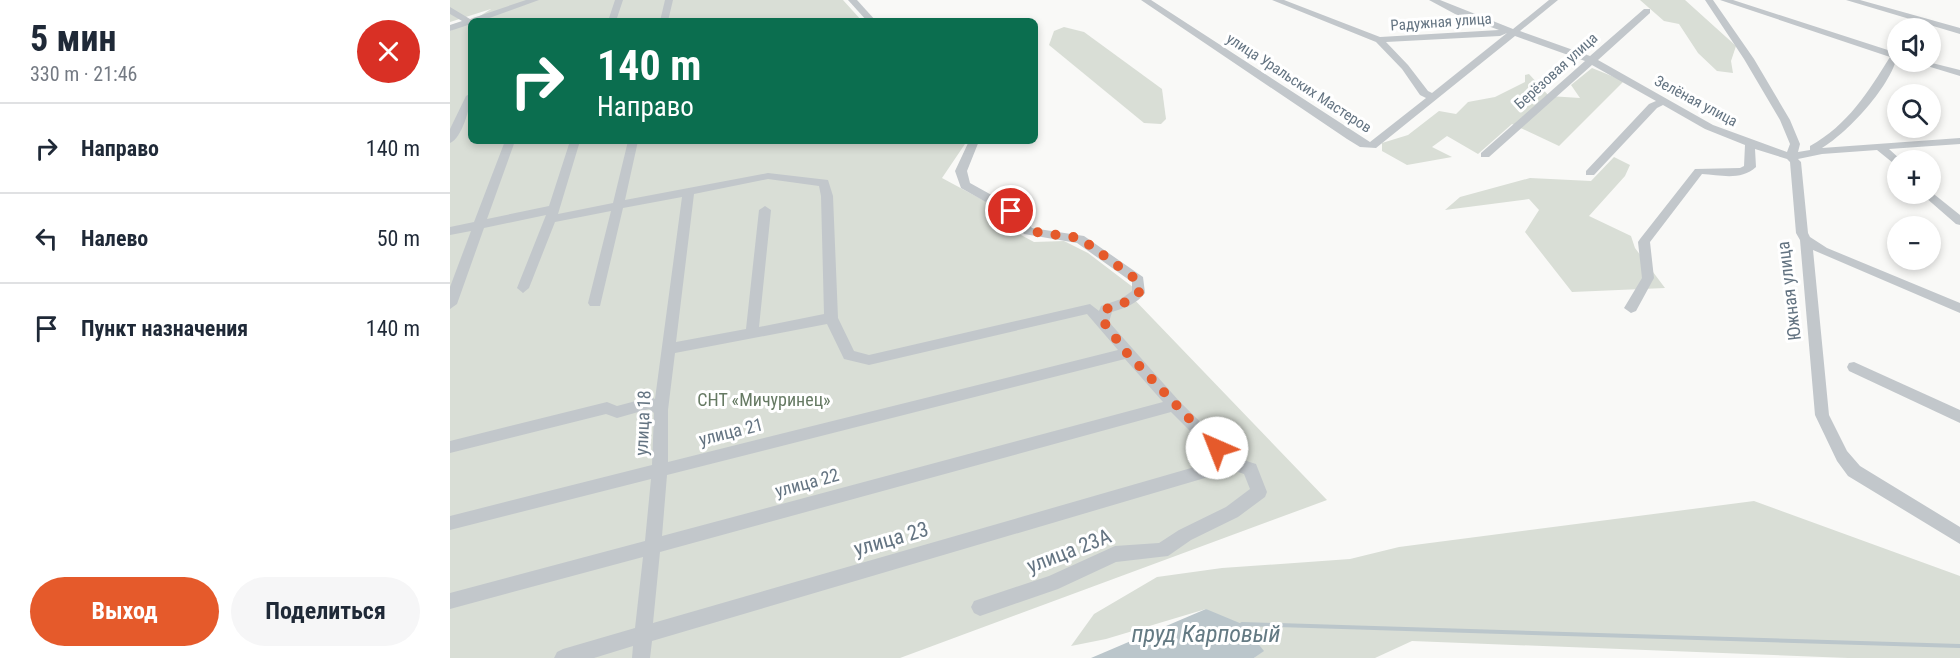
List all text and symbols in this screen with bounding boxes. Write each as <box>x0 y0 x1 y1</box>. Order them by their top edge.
street label: Радужная улица <box>1390 9 1492 35</box>
text: 5 мин <box>30 18 116 60</box>
map controls <box>1887 18 1941 270</box>
button: sound <box>1887 18 1941 72</box>
button: close <box>357 20 420 83</box>
street label: улица Уральских Мастеров <box>1223 29 1375 137</box>
street label: Берёзовая улица <box>1511 29 1601 113</box>
text: 140 m <box>597 41 702 90</box>
icon: right <box>498 42 576 120</box>
text: 330 m · 21:46 <box>30 62 137 86</box>
street label: Зелёная улица <box>1651 72 1741 130</box>
button: search <box>1887 84 1941 138</box>
text: Направо <box>597 91 694 123</box>
icon: right <box>30 132 63 165</box>
text: Направо <box>81 136 159 161</box>
text: 140 m <box>366 136 420 161</box>
button: + <box>1887 150 1941 204</box>
pin <box>985 185 1036 236</box>
icon: arrive <box>994 194 1027 227</box>
button: − <box>1887 216 1941 270</box>
icon: left <box>30 222 63 255</box>
text: Налево <box>81 226 148 251</box>
text: 50 m <box>377 226 420 251</box>
street label: Южная улица <box>1772 240 1805 342</box>
icon: arrive <box>30 312 63 345</box>
text: Пункт назначения <box>81 316 248 341</box>
text: 140 m <box>366 316 420 341</box>
park label: СНТ «Мичуринец» <box>697 389 831 410</box>
street label: улица 18 <box>630 390 655 456</box>
street label: улица 21 <box>697 413 765 450</box>
position arrow <box>1185 416 1249 480</box>
street label: улица 22 <box>773 464 841 501</box>
street label: улица 23 <box>851 517 931 561</box>
street label: улица 23А <box>1023 524 1115 578</box>
button: Выход <box>30 577 219 646</box>
button: Поделиться <box>231 577 420 646</box>
water label: пруд Карповый <box>1132 620 1281 648</box>

